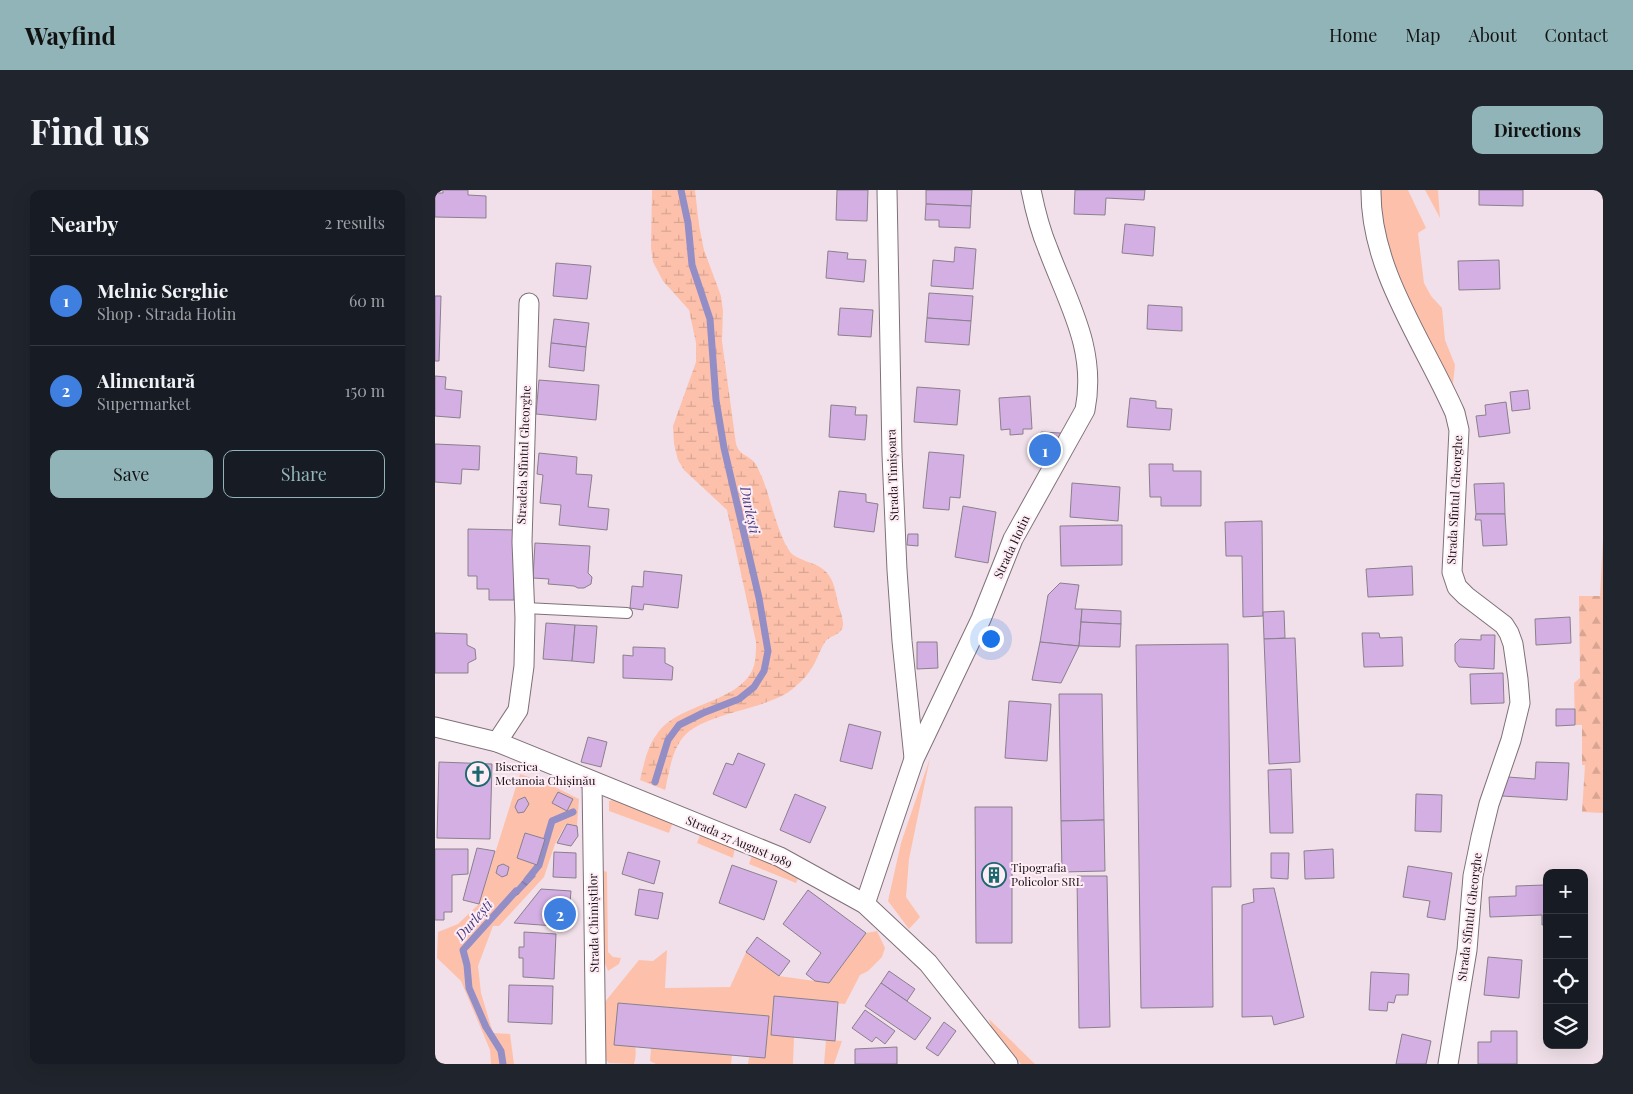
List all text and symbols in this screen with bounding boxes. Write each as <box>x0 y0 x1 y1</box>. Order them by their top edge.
text: Wayfind <box>25 19 116 51</box>
text: Home <box>1329 23 1377 47</box>
text: Map <box>1405 23 1440 47</box>
text: About <box>1468 23 1517 47</box>
text: Contact <box>1545 23 1608 47</box>
button: Directions <box>1472 106 1603 154</box>
text: Find us <box>30 107 150 154</box>
text: Nearby <box>50 209 119 237</box>
text: 2 results <box>325 212 385 233</box>
text: Melnic Serghie <box>97 277 228 303</box>
text: 1 <box>63 290 69 311</box>
text: 60 m <box>349 290 385 311</box>
text: Shop · Strada Hotin <box>97 303 236 324</box>
text: Alimentară <box>97 367 195 393</box>
text: 2 <box>62 380 70 401</box>
text: 150 m <box>345 380 385 401</box>
street label: Stradela Sfîntul Gheorghe <box>513 385 533 525</box>
text: Supermarket <box>97 393 191 414</box>
street label: Strada Timișoara <box>882 429 902 521</box>
pin: 1 <box>1029 431 1061 469</box>
street label: Strada Sfîntul Gheorghe <box>1443 435 1465 565</box>
button: Save <box>50 450 213 498</box>
button: Share <box>223 450 385 498</box>
water label: Durlești <box>736 483 765 536</box>
street label: Strada Hotin <box>989 512 1033 581</box>
your location <box>978 626 1004 652</box>
place label: Biserica Metanoia Chișinău <box>495 758 595 788</box>
church icon: Biserica Metanoia Chișinău <box>465 761 491 787</box>
street label: Strada 27 August 1989 <box>684 812 795 871</box>
street label: Strada Sfîntul Gheorghe <box>1453 852 1485 982</box>
place label: Tipografia Policolor SRL <box>1011 859 1083 889</box>
building icon: Tipografia Policolor SRL <box>981 862 1007 888</box>
map controls <box>1543 869 1588 1049</box>
button: + <box>1543 869 1588 914</box>
street label: Strada Chimiștilor <box>584 873 602 973</box>
water label: Durlești <box>450 895 497 945</box>
pin: 2 <box>544 895 576 933</box>
button: − <box>1543 914 1588 959</box>
button: locate <box>1543 959 1588 1004</box>
button: layers <box>1543 1004 1588 1049</box>

